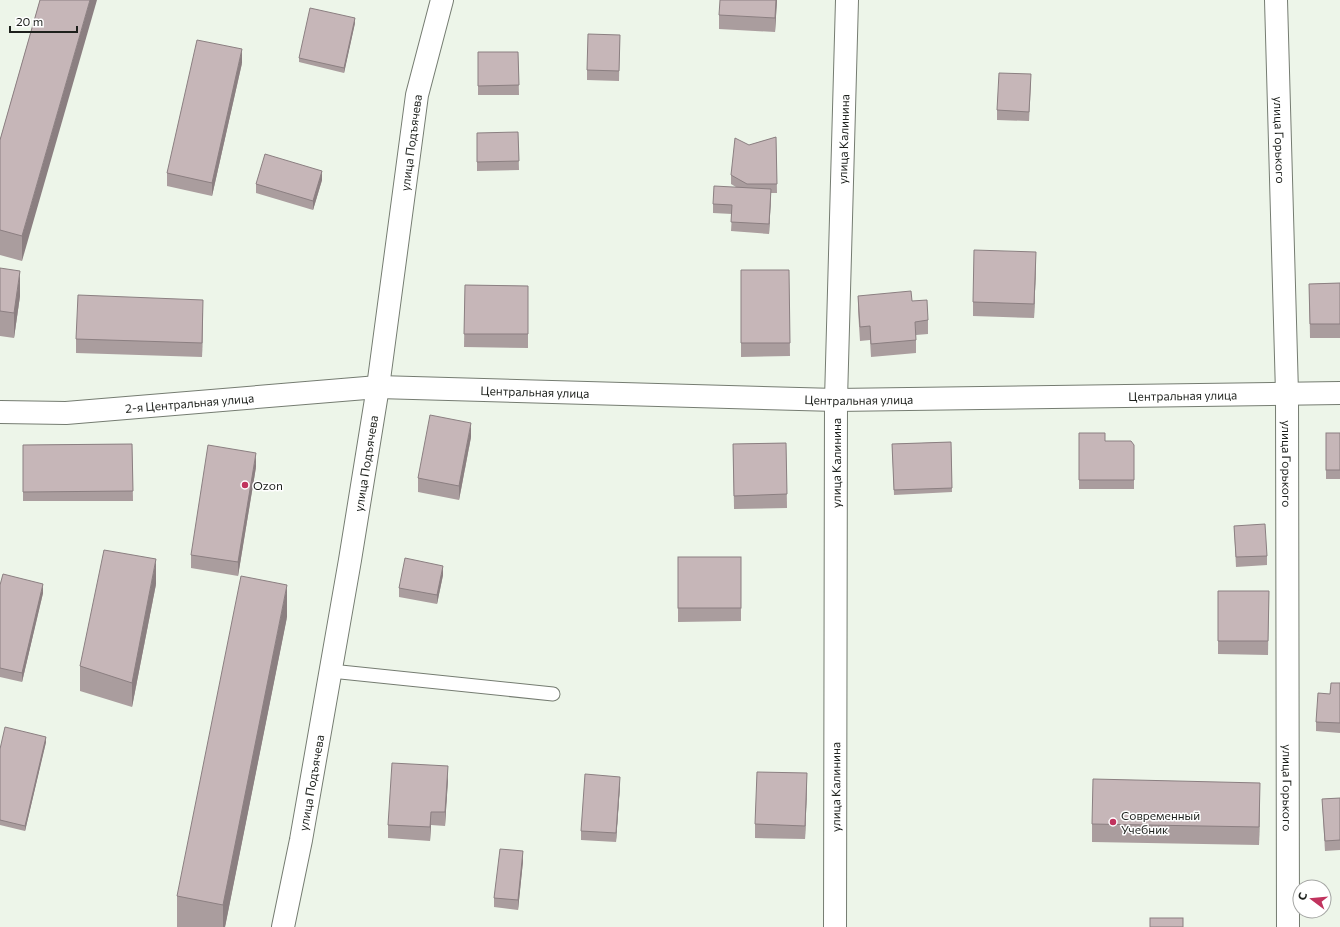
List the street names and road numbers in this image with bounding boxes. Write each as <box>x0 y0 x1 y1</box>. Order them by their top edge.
street label: улица Подъячева <box>397 93 424 192</box>
street label: улица Калинина <box>835 94 851 184</box>
street label: улица Горького <box>1272 96 1288 184</box>
street label: Центральная улица <box>480 383 590 400</box>
street label: Центральная улица <box>1128 387 1237 403</box>
street label: 2-я Центральная улица <box>125 390 255 415</box>
street label: Центральная улица <box>804 392 913 407</box>
street label: улица Подъячева <box>351 414 380 513</box>
street label: улица Калинина <box>829 418 843 508</box>
street label: улица Горького <box>1280 420 1294 507</box>
street label: улица Подъячева <box>296 734 326 832</box>
street label: улица Калинина <box>828 742 842 832</box>
street label: улица Горького <box>1281 744 1295 831</box>

